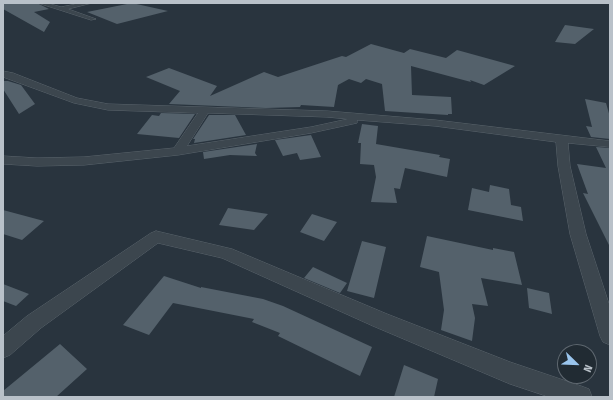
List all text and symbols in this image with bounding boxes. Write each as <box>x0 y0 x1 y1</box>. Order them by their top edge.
north arrow <box>557 344 597 384</box>
text: N <box>580 363 595 374</box>

